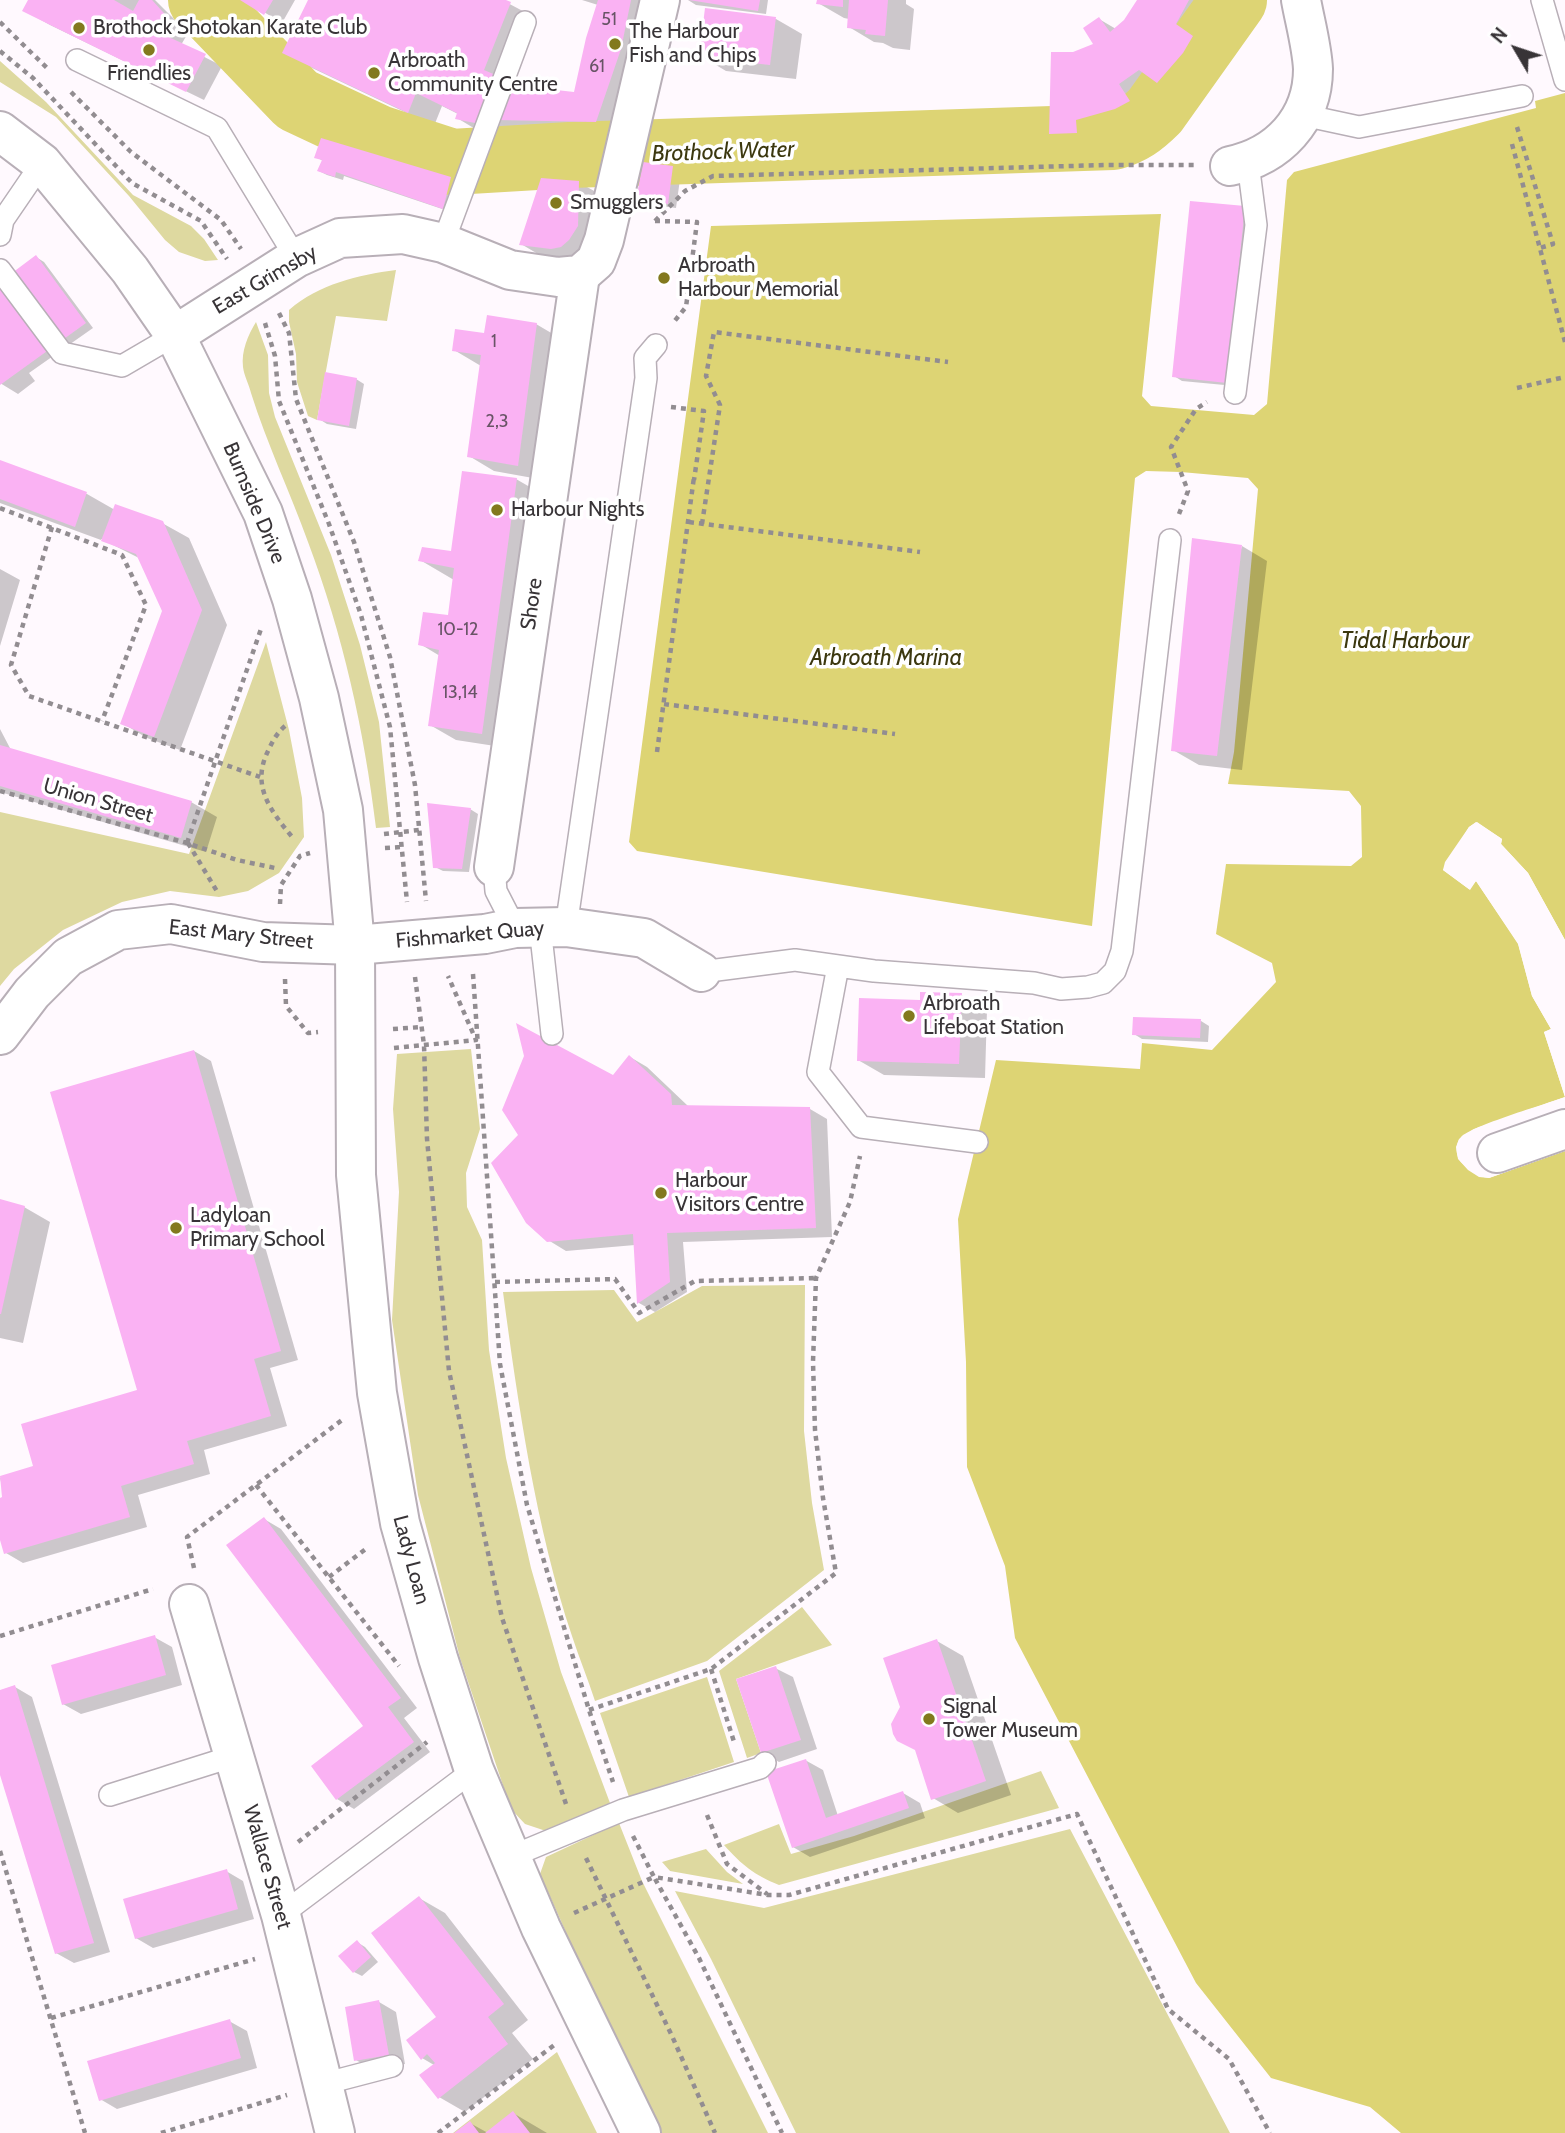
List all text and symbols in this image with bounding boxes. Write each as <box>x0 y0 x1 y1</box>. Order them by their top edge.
house number: 51 <box>601 9 617 31</box>
north arrow <box>1481 14 1551 84</box>
place label: Brothock Shotokan Karate Club <box>93 15 368 41</box>
place label: The Harbour Fish and Chips <box>629 19 756 69</box>
marker: Brothock Shotokan Karate Club <box>71 20 87 36</box>
text: N <box>1486 23 1512 48</box>
marker: The Harbour Fish and Chips <box>607 36 623 52</box>
marker: Friendlies <box>141 42 157 58</box>
place label: Arbroath Community Centre <box>388 48 558 98</box>
house number: 61 <box>589 56 605 78</box>
place label: Friendlies <box>107 61 191 87</box>
marker: Arbroath Community Centre <box>366 65 382 81</box>
water label: Brothock Water <box>651 136 795 168</box>
place label: Smugglers <box>570 190 663 216</box>
marker: Smugglers <box>548 195 564 211</box>
street label: East Grimsby <box>208 240 322 320</box>
place label: Arbroath Harbour Memorial <box>678 253 839 303</box>
marker: Arbroath Harbour Memorial <box>656 270 672 286</box>
house number: 1 <box>491 331 497 353</box>
house number: 2,3 <box>485 411 509 433</box>
street label: Burnside Drive <box>217 439 291 567</box>
place label: Harbour Nights <box>511 497 644 523</box>
marker: Harbour Nights <box>489 502 505 518</box>
street label: Shore <box>516 576 548 632</box>
house number: 10-12 <box>437 619 479 641</box>
water label: Tidal Harbour <box>1341 627 1469 655</box>
water label: Arbroath Marina <box>810 644 962 672</box>
house number: 13,14 <box>442 682 478 704</box>
street label: Union Street <box>40 773 156 829</box>
street label: East Mary Street <box>168 915 314 955</box>
street label: Fishmarket Quay <box>395 916 545 954</box>
place label: Arbroath Lifeboat Station <box>923 991 1064 1041</box>
marker: Arbroath Lifeboat Station <box>901 1008 917 1024</box>
place label: Harbour Visitors Centre <box>675 1168 804 1218</box>
marker: Harbour Visitors Centre <box>653 1185 669 1201</box>
place label: Ladyloan Primary School <box>190 1203 325 1253</box>
marker: Ladyloan Primary School <box>168 1220 184 1236</box>
street label: Lady Loan <box>387 1513 435 1607</box>
place label: Signal Tower Museum <box>943 1694 1078 1744</box>
marker: Signal Tower Museum <box>921 1711 937 1727</box>
street label: Wallace Street <box>237 1802 297 1932</box>

